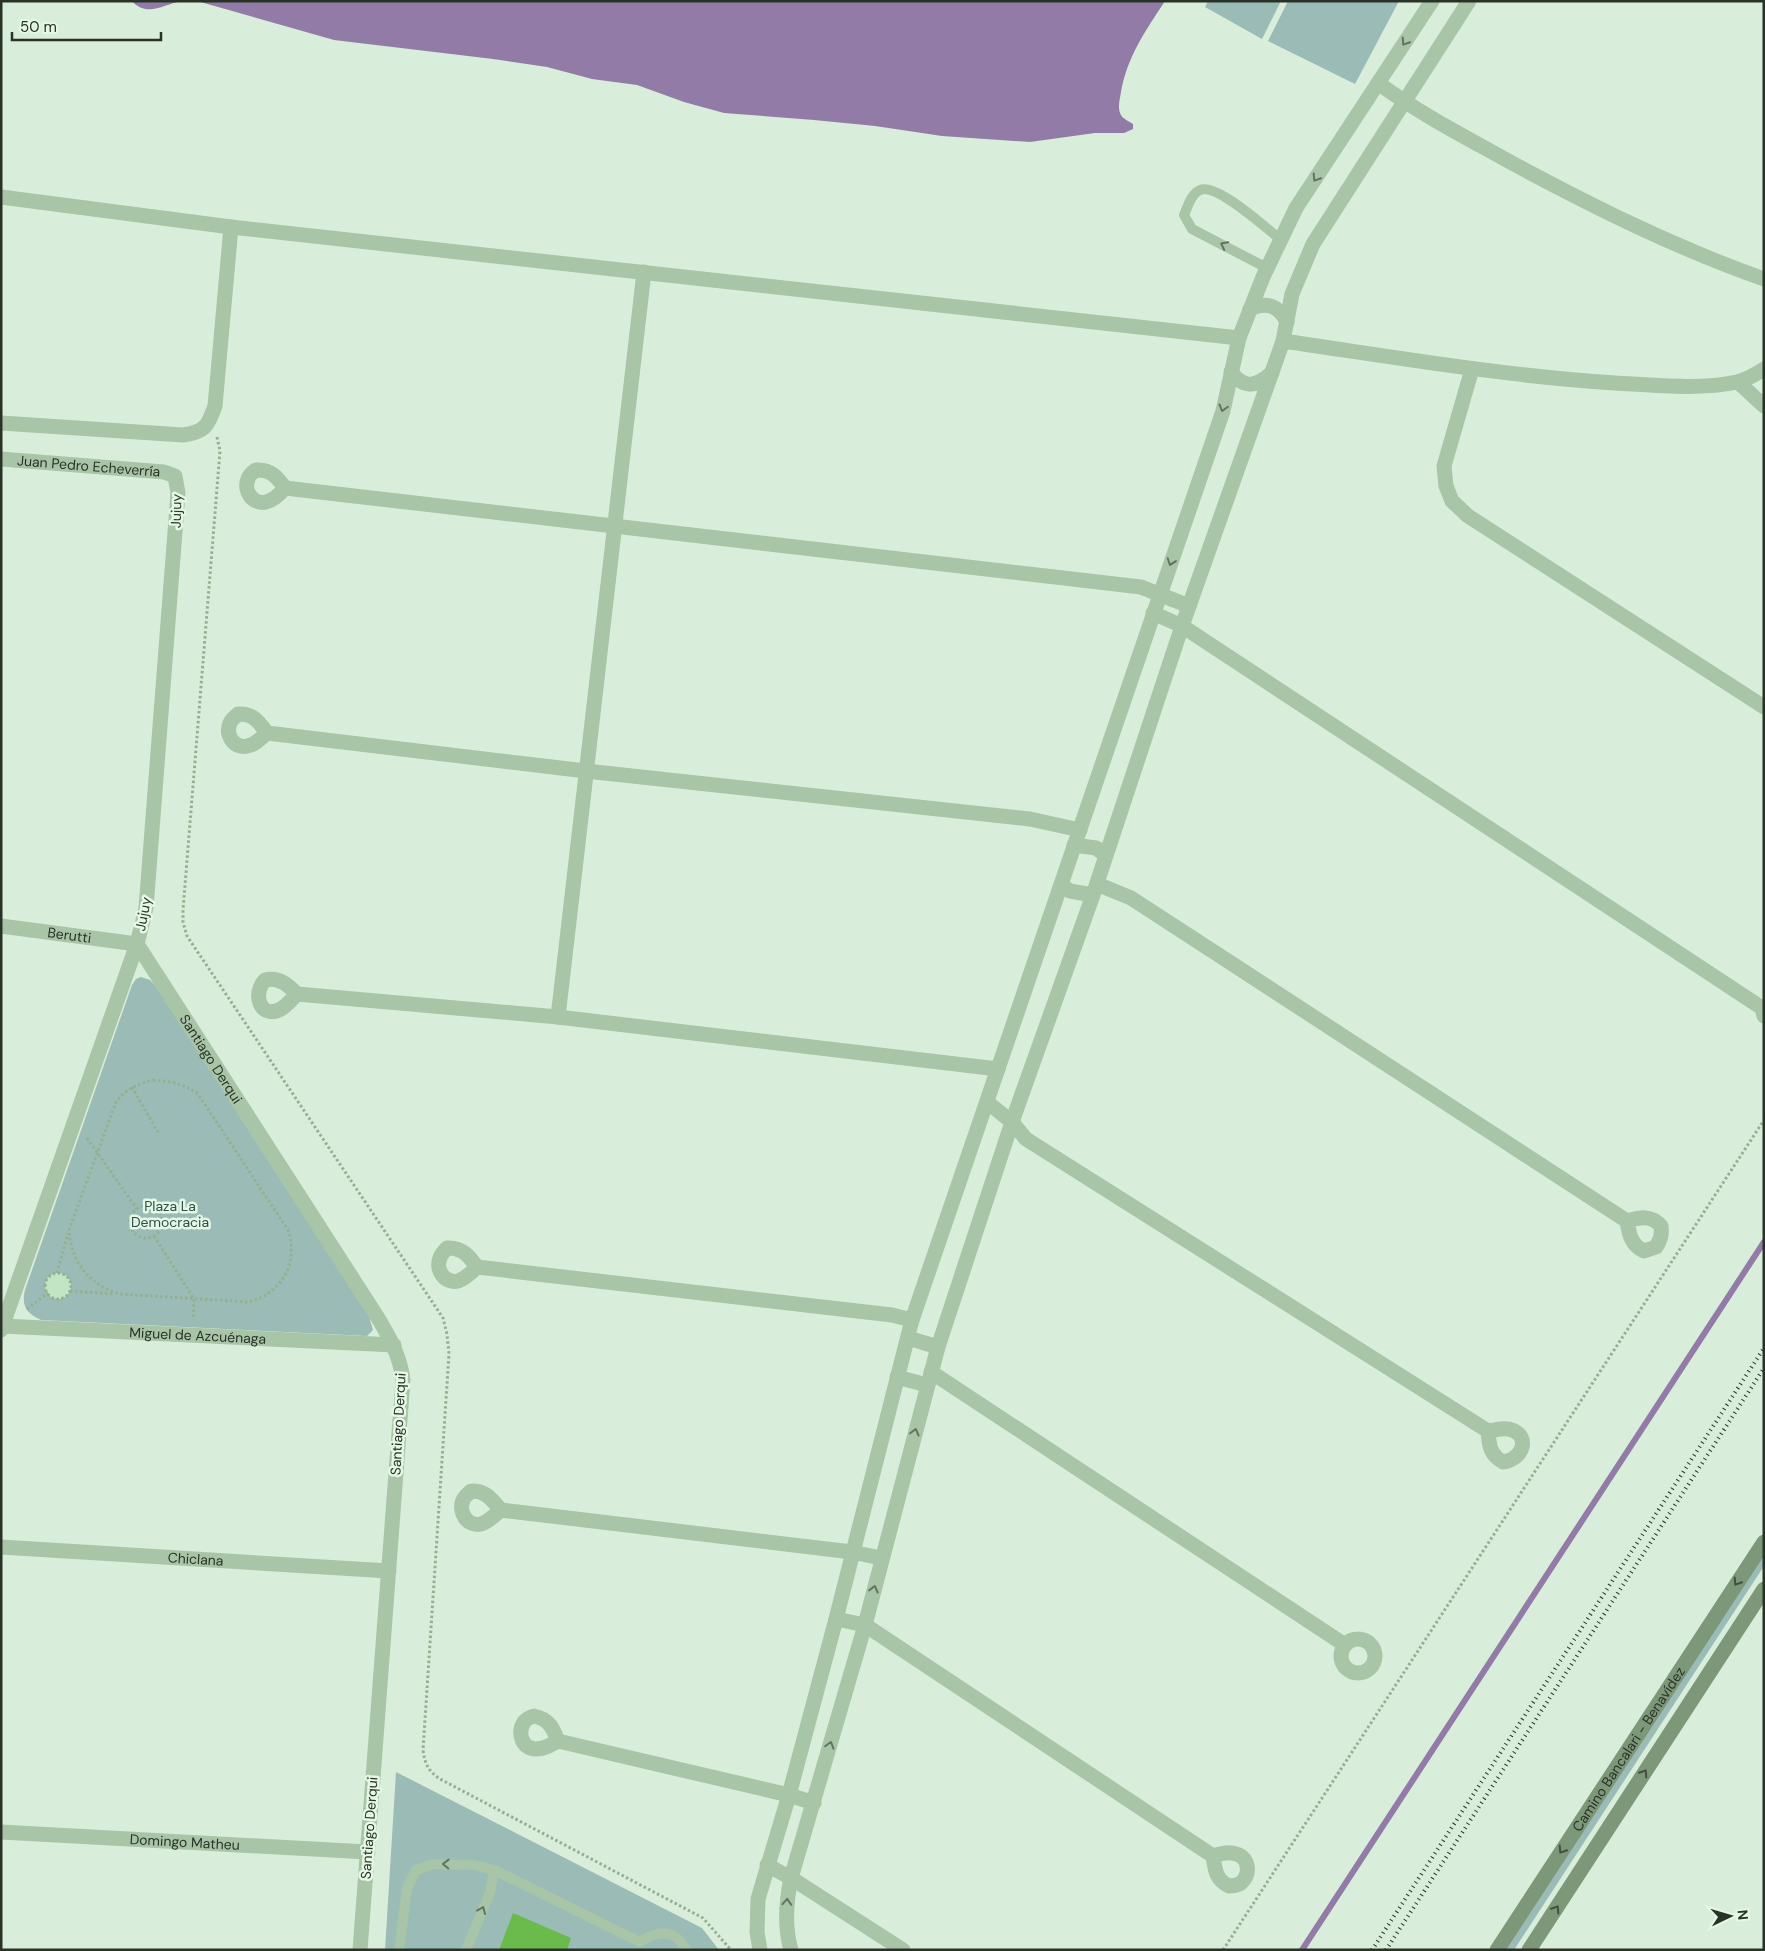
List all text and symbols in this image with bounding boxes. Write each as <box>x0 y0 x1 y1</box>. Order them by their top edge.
scale bar <box>12 10 161 42</box>
text: 50 m <box>20 17 57 37</box>
one-way arrow <box>1402 37 1412 46</box>
one-way arrow <box>1313 172 1322 181</box>
one-way arrow <box>1220 241 1229 251</box>
one-way arrow <box>1218 403 1229 412</box>
street label: Juan Pedro Echeverría <box>16 451 161 481</box>
street label: Jujuy <box>166 493 186 528</box>
one-way arrow <box>1167 557 1177 565</box>
street label: Jujuy <box>131 895 155 933</box>
street label: Berutti <box>46 923 92 947</box>
street label: Santiago Derqui <box>176 1011 246 1107</box>
park label: Plaza La Democracia <box>131 1197 209 1231</box>
street label: Miguel de Azcuénaga <box>129 1323 267 1348</box>
street label: Santiago Derqui <box>386 1372 410 1476</box>
one-way arrow <box>909 1427 920 1436</box>
street label: Chiclana <box>167 1548 224 1570</box>
one-way arrow <box>1734 1577 1743 1586</box>
one-way arrow <box>868 1584 879 1593</box>
street label: Camino Bancalari - Benavídez <box>1568 1663 1689 1835</box>
one-way arrow <box>825 1742 835 1750</box>
one-way arrow <box>1638 1769 1648 1778</box>
street label: Santiago Derqui <box>356 1776 382 1880</box>
street label: Domingo Matheu <box>129 1830 240 1854</box>
one-way arrow <box>1559 1845 1568 1854</box>
one-way arrow <box>442 1859 450 1869</box>
north arrow <box>1705 1891 1755 1941</box>
one-way arrow <box>782 1897 793 1905</box>
one-way arrow <box>1550 1905 1559 1915</box>
one-way arrow <box>476 1906 487 1915</box>
text: N <box>1734 1909 1752 1921</box>

